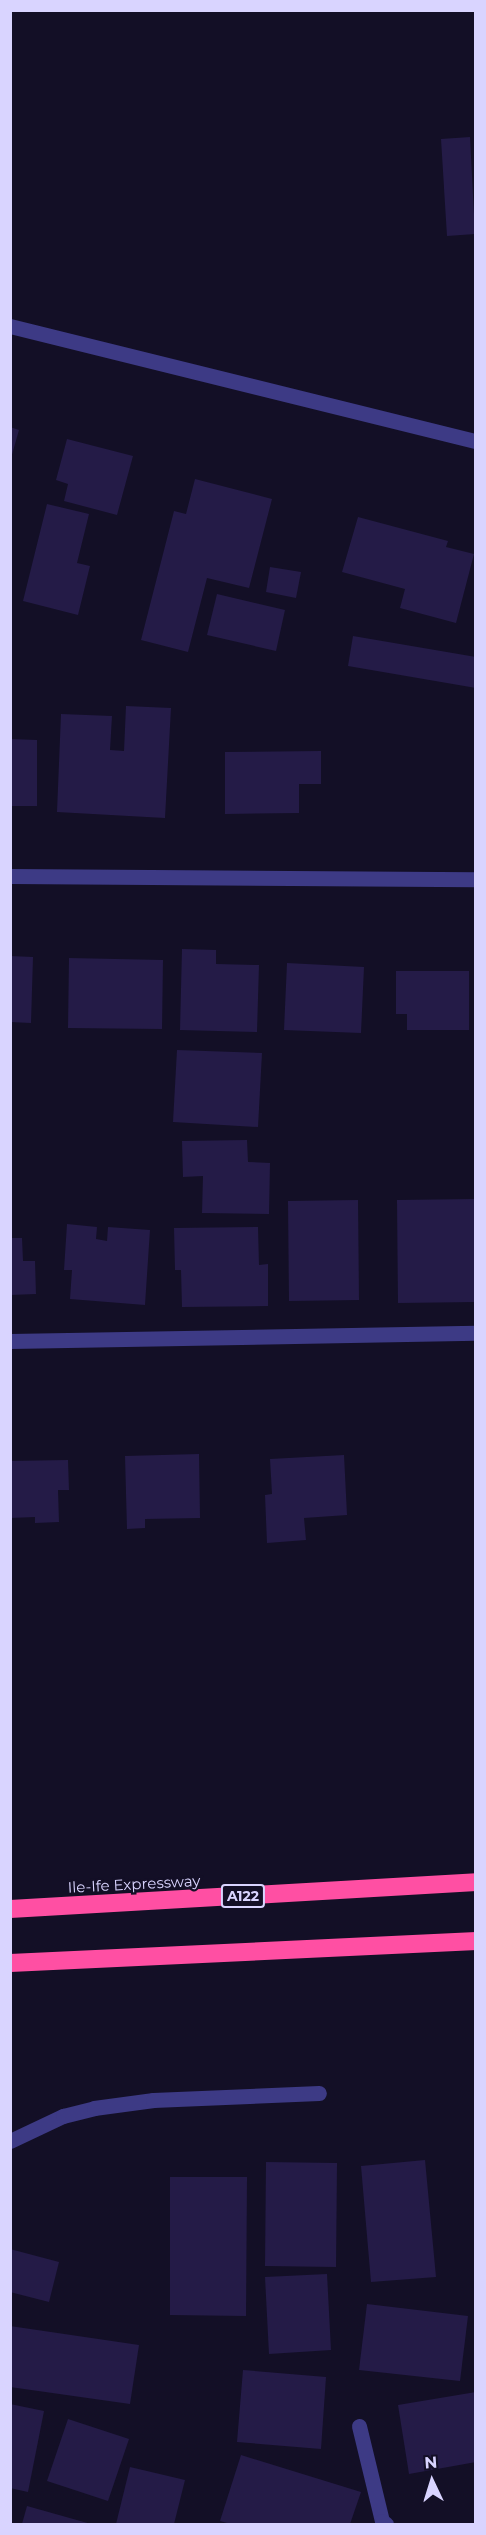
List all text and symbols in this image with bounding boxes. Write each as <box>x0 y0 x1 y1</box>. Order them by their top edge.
street label: Ile-Ife Expressway <box>67 1872 201 1896</box>
road number: A122 <box>220 1885 266 1907</box>
north arrow <box>402 2451 462 2511</box>
text: N <box>424 2453 438 2472</box>

